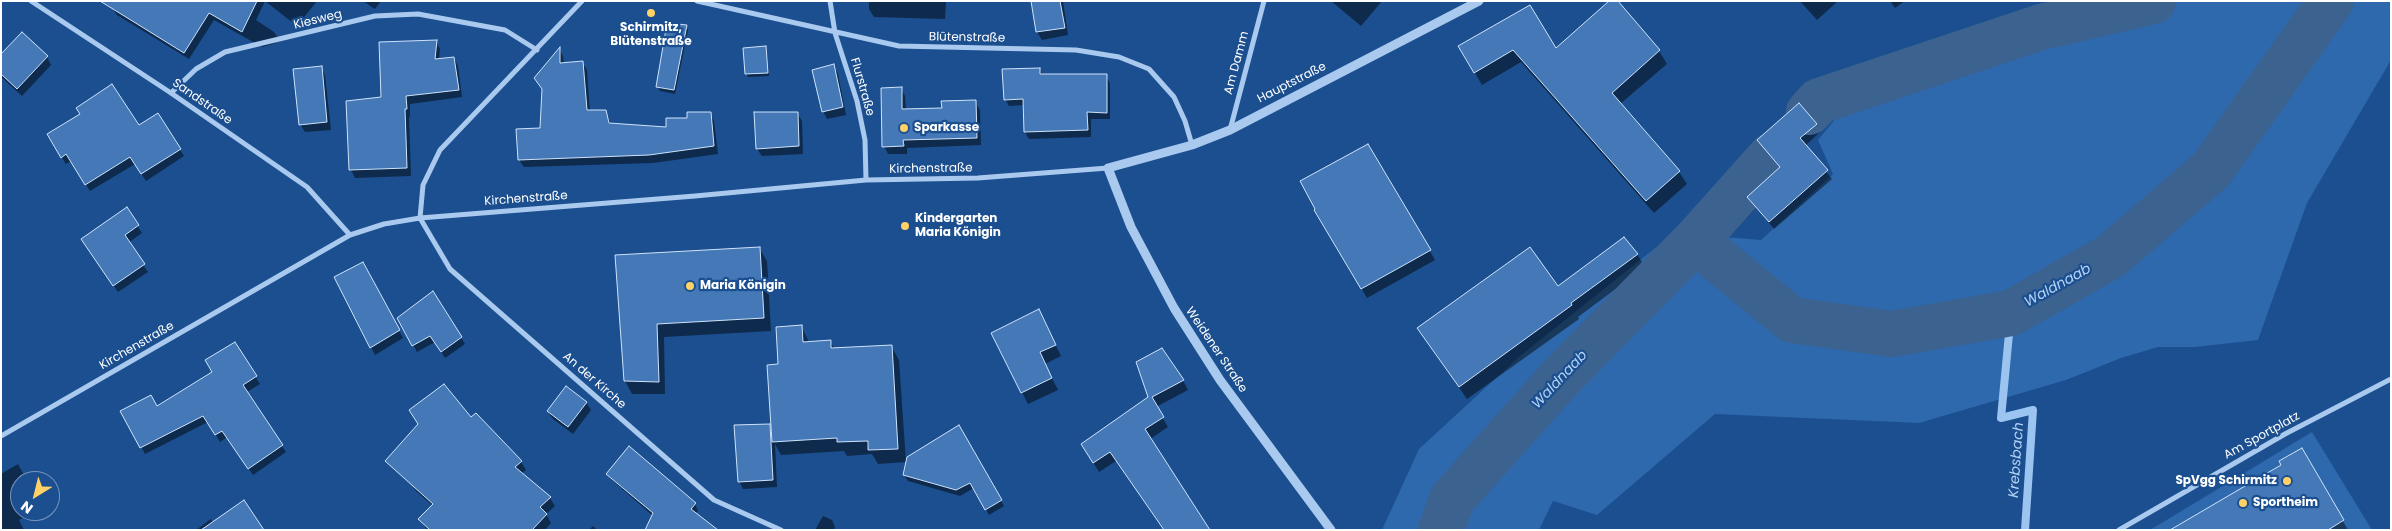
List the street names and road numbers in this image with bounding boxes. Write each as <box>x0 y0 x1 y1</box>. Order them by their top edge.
street label: Kiesweg <box>292 7 344 33</box>
street label: Blütenstraße <box>929 30 1005 46</box>
street label: Am Damm <box>1222 30 1252 96</box>
street label: Flurstraße <box>847 56 877 118</box>
street label: Hauptstraße <box>1255 59 1329 107</box>
street label: Sandstraße <box>169 76 235 128</box>
street label: Kirchenstraße <box>889 161 973 177</box>
street label: Kirchenstraße <box>484 189 568 209</box>
street label: Weidener Straße <box>1182 304 1250 396</box>
street label: Kirchenstraße <box>97 319 177 373</box>
street label: An der Kirche <box>559 350 629 412</box>
street label: Am Sportplatz <box>2222 409 2302 463</box>

